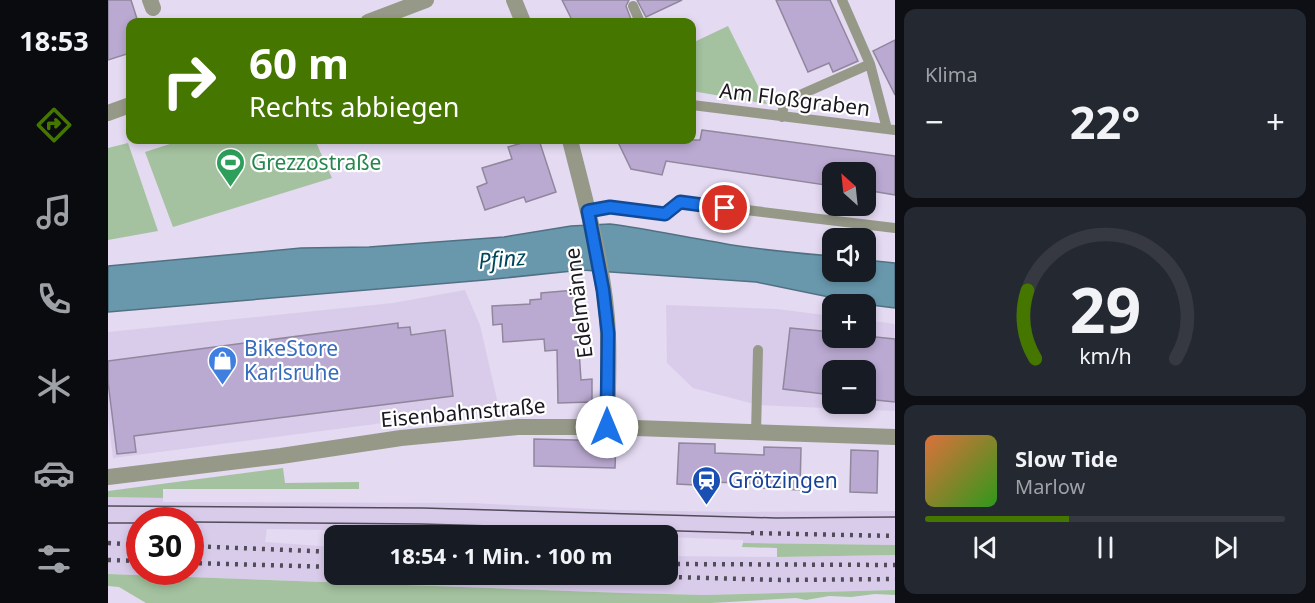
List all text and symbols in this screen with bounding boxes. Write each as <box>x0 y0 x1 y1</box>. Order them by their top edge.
text: 18:53 <box>19 22 89 59</box>
text: 60 m <box>249 34 349 91</box>
icon: right <box>150 42 228 120</box>
text: Klima <box>925 61 978 88</box>
street label: Am Floßgraben <box>718 76 872 122</box>
text: Rechts abbiegen <box>249 88 459 125</box>
text: 22° <box>1070 91 1140 152</box>
text: − <box>925 99 944 144</box>
text: + <box>1266 99 1285 144</box>
icon: directions <box>33 104 75 146</box>
sports icon: Grezzostraße <box>214 146 246 188</box>
place label: Grezzostraße <box>251 148 381 176</box>
north arrow <box>822 162 876 216</box>
map controls <box>822 162 876 414</box>
pin <box>699 182 750 233</box>
icon: music <box>33 191 75 233</box>
icon: arrive <box>708 191 741 224</box>
button: sound <box>822 228 876 282</box>
water label: Pfinz <box>477 241 527 275</box>
street label: Edelmänne <box>557 246 599 360</box>
text: 29 <box>1069 266 1141 351</box>
icon: phone <box>33 278 75 320</box>
button: + <box>822 294 876 348</box>
place label: BikeStore Karlsruhe <box>244 334 339 386</box>
text: km/h <box>1079 341 1131 370</box>
shop icon: BikeStore Karlsruhe <box>207 344 239 386</box>
button: − <box>822 360 876 414</box>
icon: climate <box>33 365 75 407</box>
street label: Eisenbahnstraße <box>379 391 547 433</box>
position arrow <box>575 395 639 459</box>
text: Slow Tide <box>1015 443 1118 473</box>
icon: car <box>33 452 75 494</box>
station icon: Grötzingen <box>691 464 723 506</box>
place label: Grötzingen <box>728 466 838 494</box>
text: Marlow <box>1015 473 1085 500</box>
speed limit sign: 30 <box>126 507 204 585</box>
icon: previous <box>969 531 1002 564</box>
icon: pause <box>1089 531 1122 564</box>
icon: next <box>1209 531 1242 564</box>
icon: filters <box>33 538 75 580</box>
text: 18:54 · 1 Min. · 100 m <box>390 540 612 570</box>

